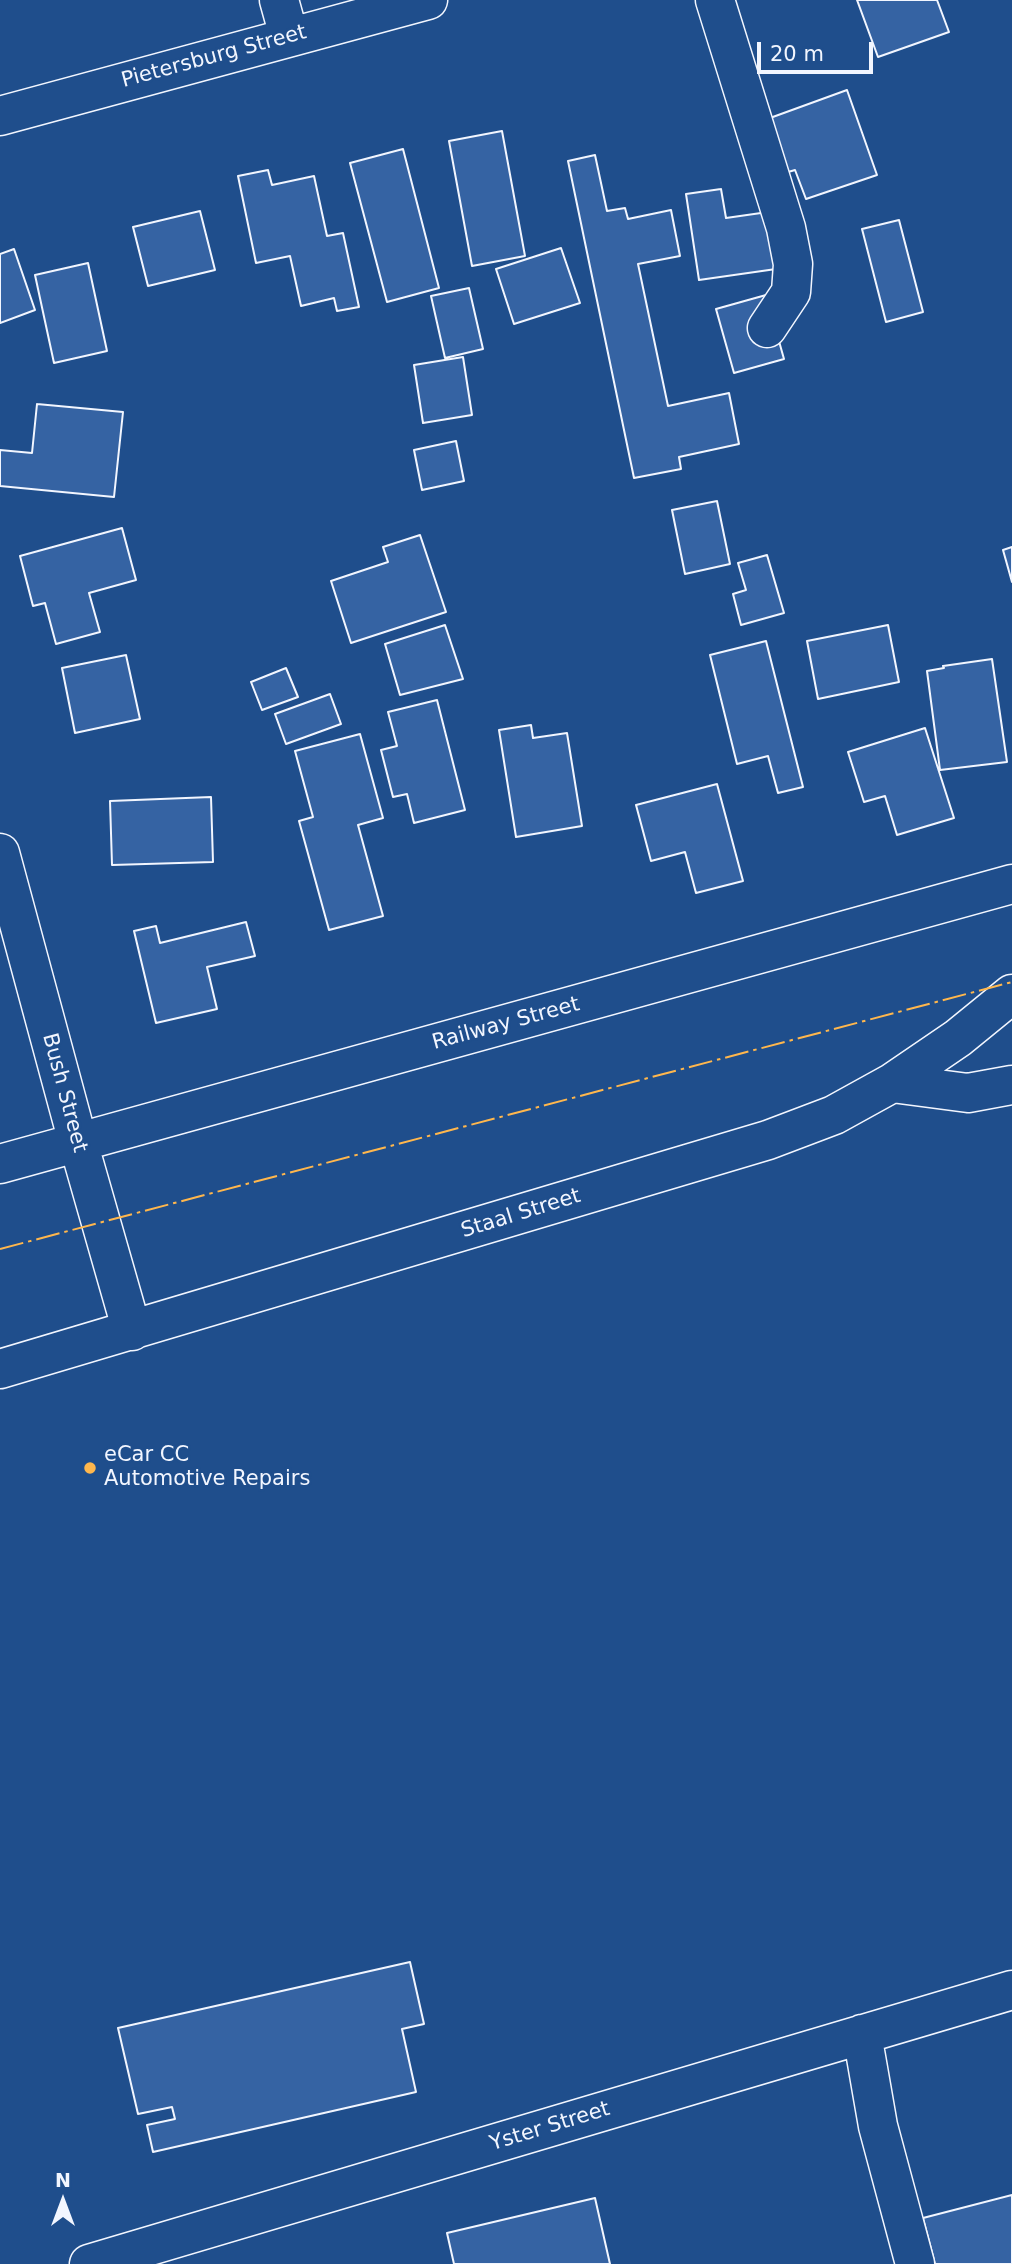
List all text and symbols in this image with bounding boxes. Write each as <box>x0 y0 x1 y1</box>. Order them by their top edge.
street label: Pietersburg Street <box>119 20 309 94</box>
scale bar <box>760 28 876 72</box>
text: 20 m <box>770 42 824 66</box>
street label: Railway Street <box>430 992 582 1056</box>
street label: Bush Street <box>36 1031 92 1155</box>
street label: Staal Street <box>458 1184 584 1244</box>
place label: eCar CC Automotive Repairs <box>104 1443 310 1493</box>
marker: eCar CC Automotive Repairs <box>82 1460 98 1476</box>
street label: Yster Street <box>487 2097 613 2157</box>
north arrow <box>28 2166 98 2236</box>
text: N <box>55 2169 71 2191</box>

